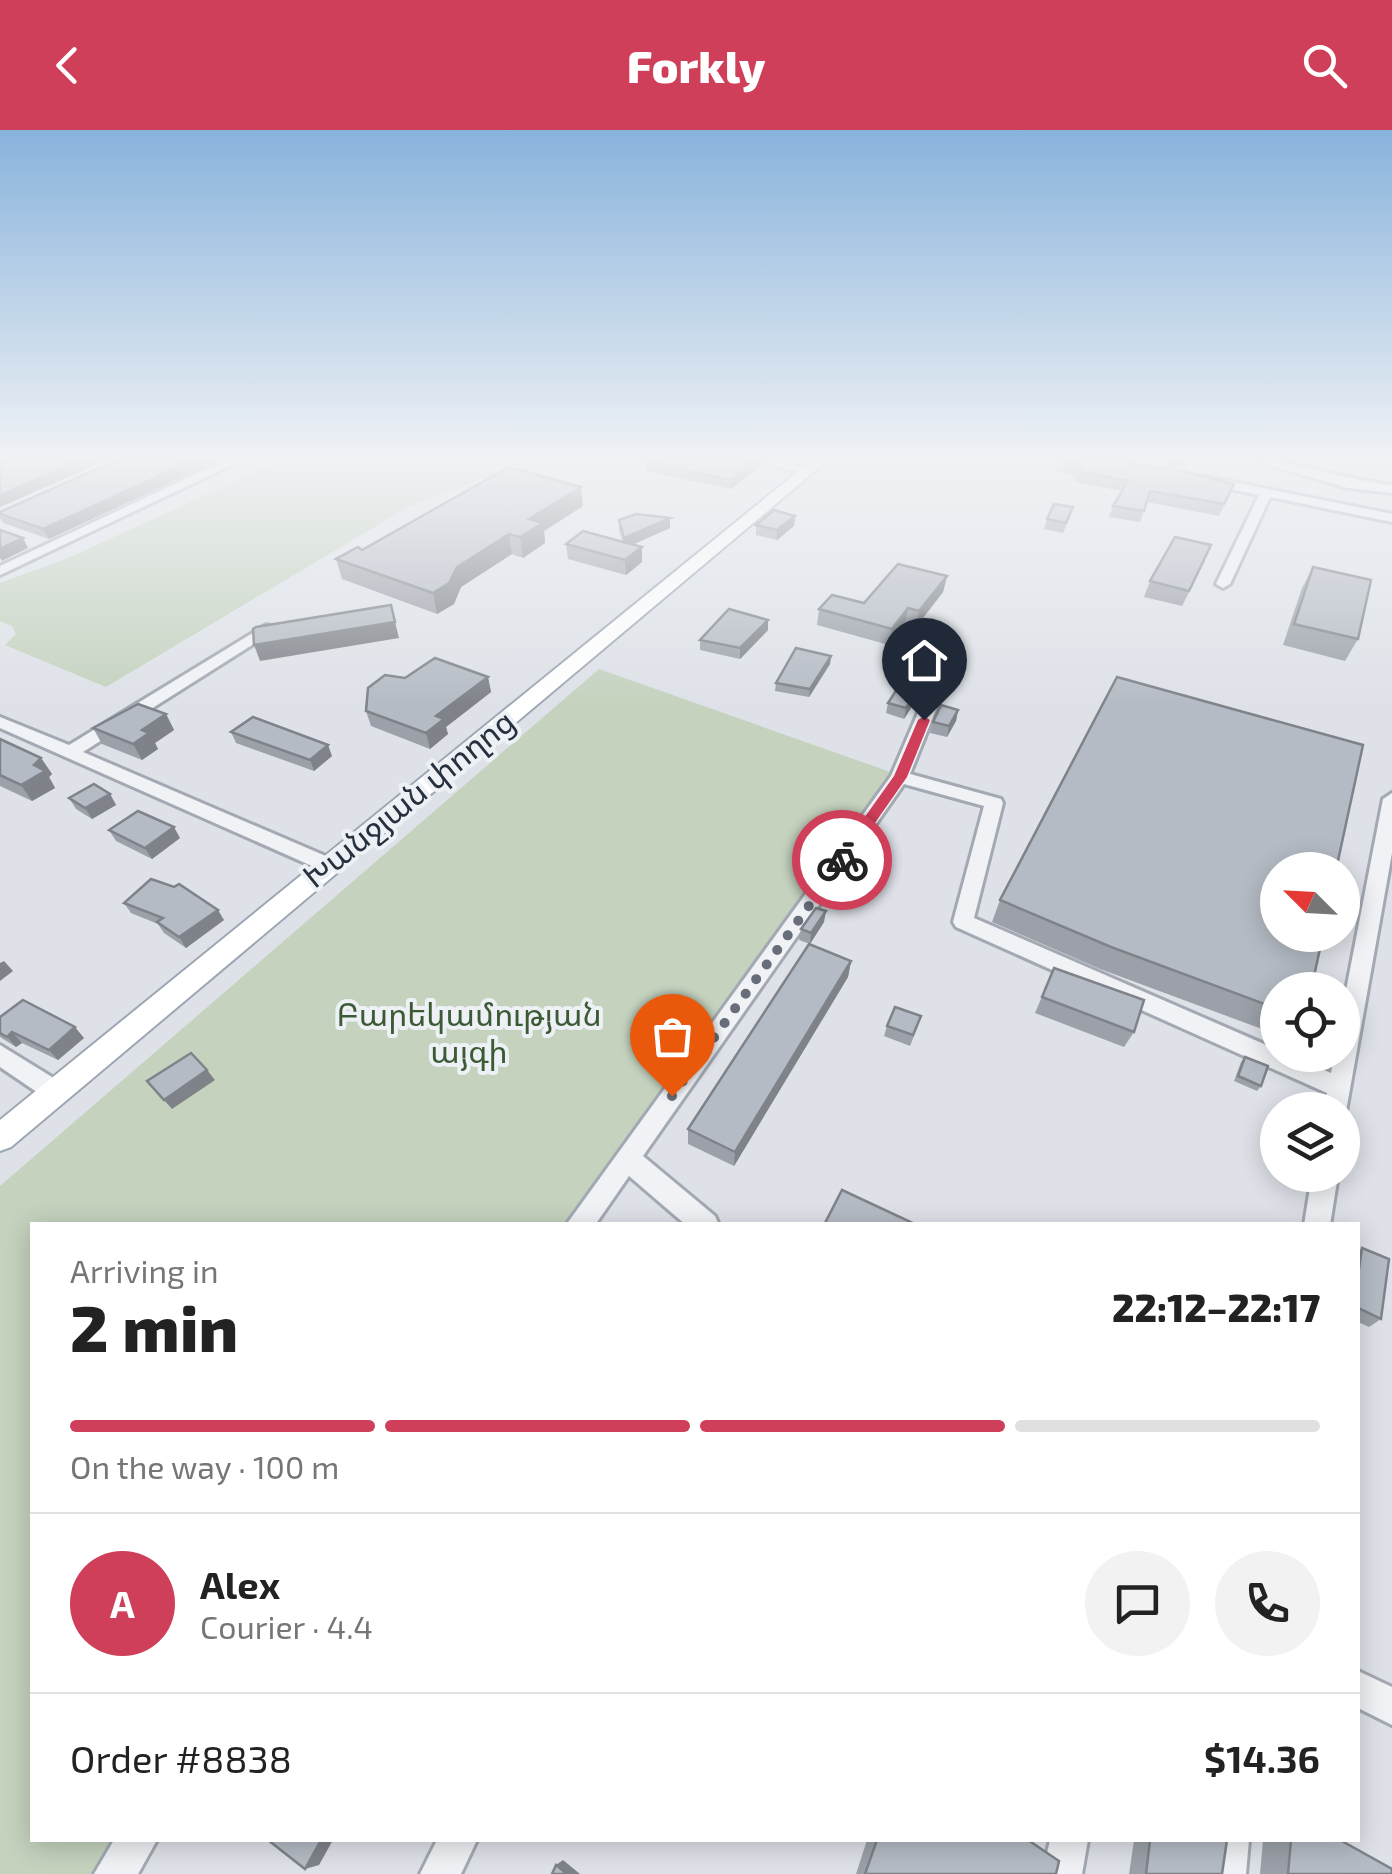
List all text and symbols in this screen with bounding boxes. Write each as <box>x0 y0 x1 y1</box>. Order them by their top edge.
icon: back <box>40 38 95 93</box>
text: Forkly <box>627 38 765 92</box>
icon: search <box>1297 38 1352 93</box>
pin <box>882 618 967 721</box>
icon: home <box>897 633 952 688</box>
street label: Խանջյան փողոց <box>294 701 522 896</box>
courier <box>792 810 892 910</box>
icon: bike <box>815 833 870 888</box>
north arrow <box>1260 852 1360 952</box>
map controls <box>1260 852 1360 1192</box>
button: locate <box>1260 972 1360 1072</box>
park label: Բարեկամության այգի <box>336 994 602 1071</box>
pin <box>630 994 715 1097</box>
icon: bag <box>645 1009 700 1064</box>
button: layers <box>1260 1092 1360 1192</box>
text: Arriving in <box>70 1251 219 1289</box>
text: 22:12–22:17 <box>1112 1284 1320 1330</box>
text: 2 min <box>70 1287 238 1365</box>
text: On the way · 100 m <box>70 1447 339 1485</box>
button: chat <box>1085 1551 1190 1656</box>
button: phone <box>1215 1551 1320 1656</box>
text: Alex <box>200 1561 280 1607</box>
text: A <box>110 1580 135 1626</box>
text: Courier · 4.4 <box>200 1607 373 1645</box>
text: Order #8838 <box>70 1735 292 1781</box>
text: $14.36 <box>1204 1735 1320 1781</box>

